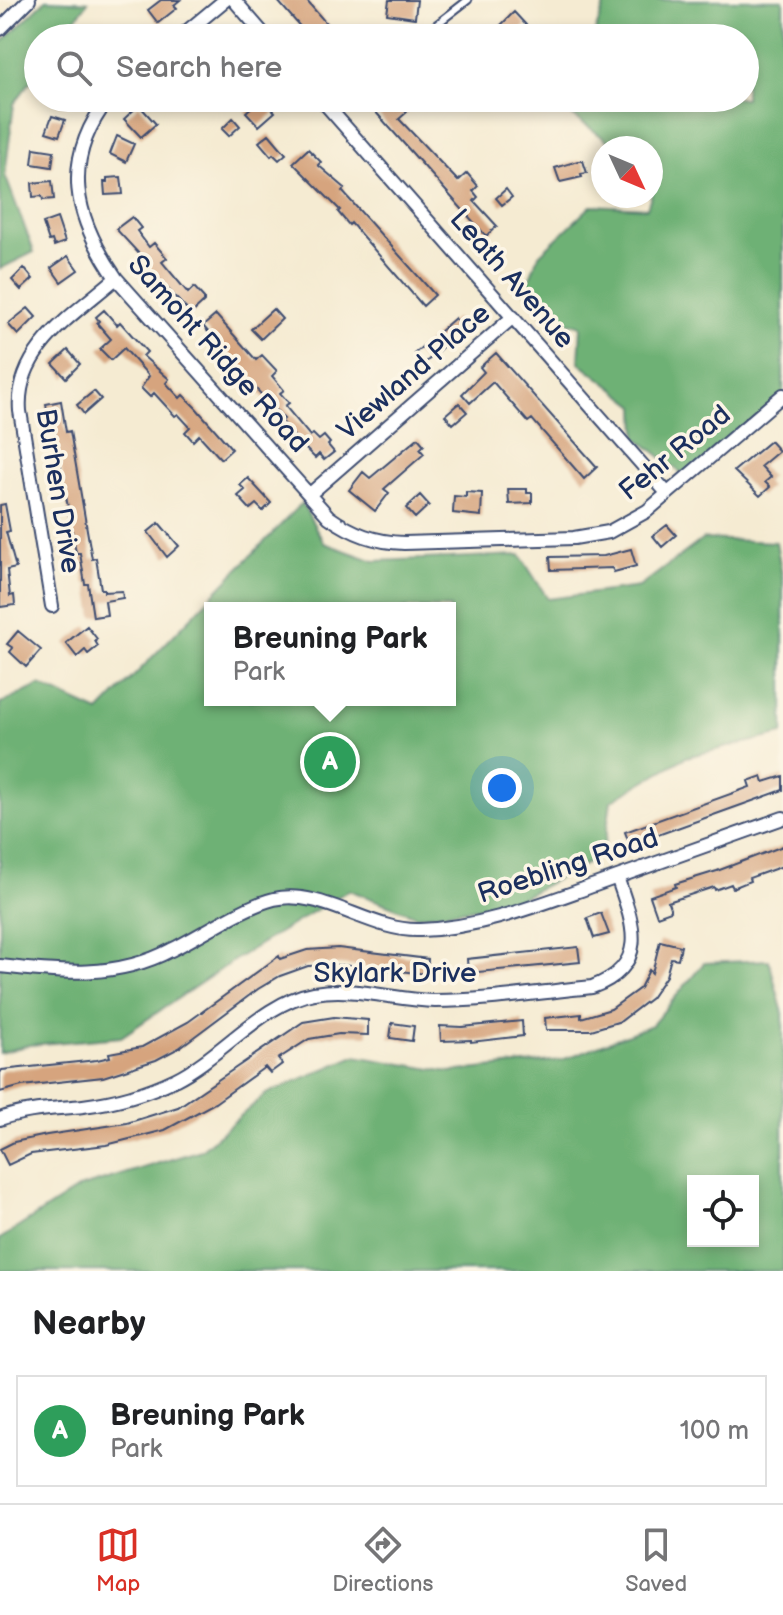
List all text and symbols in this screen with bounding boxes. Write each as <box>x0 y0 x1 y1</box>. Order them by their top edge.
search box <box>24 24 759 112</box>
icon: search <box>52 46 96 90</box>
text: Search here <box>116 50 282 86</box>
north arrow <box>591 136 663 208</box>
street label: Leath Avenue <box>443 203 581 355</box>
street label: Samoht Ridge Road <box>121 249 315 459</box>
street label: Viewland Place <box>331 297 497 447</box>
street label: Fehr Road <box>613 398 737 508</box>
street label: Burhen Drive <box>29 406 87 576</box>
popup <box>204 602 456 706</box>
text: Breuning Park <box>233 621 427 657</box>
text: Park <box>233 657 285 688</box>
pin: A <box>304 732 356 792</box>
your location <box>482 768 522 808</box>
street label: Roebling Road <box>473 821 663 911</box>
street label: Skylark Drive <box>314 957 477 990</box>
map controls <box>687 1175 759 1247</box>
button: locate <box>687 1175 759 1247</box>
text: Nearby <box>32 1303 146 1344</box>
text: Breuning Park <box>110 1398 305 1434</box>
text: A <box>52 1416 68 1447</box>
text: 100 m <box>680 1416 749 1447</box>
text: Park <box>110 1434 162 1465</box>
tab: Map <box>96 1523 140 1598</box>
tab: Directions <box>332 1523 433 1598</box>
tab: Saved <box>625 1523 687 1598</box>

